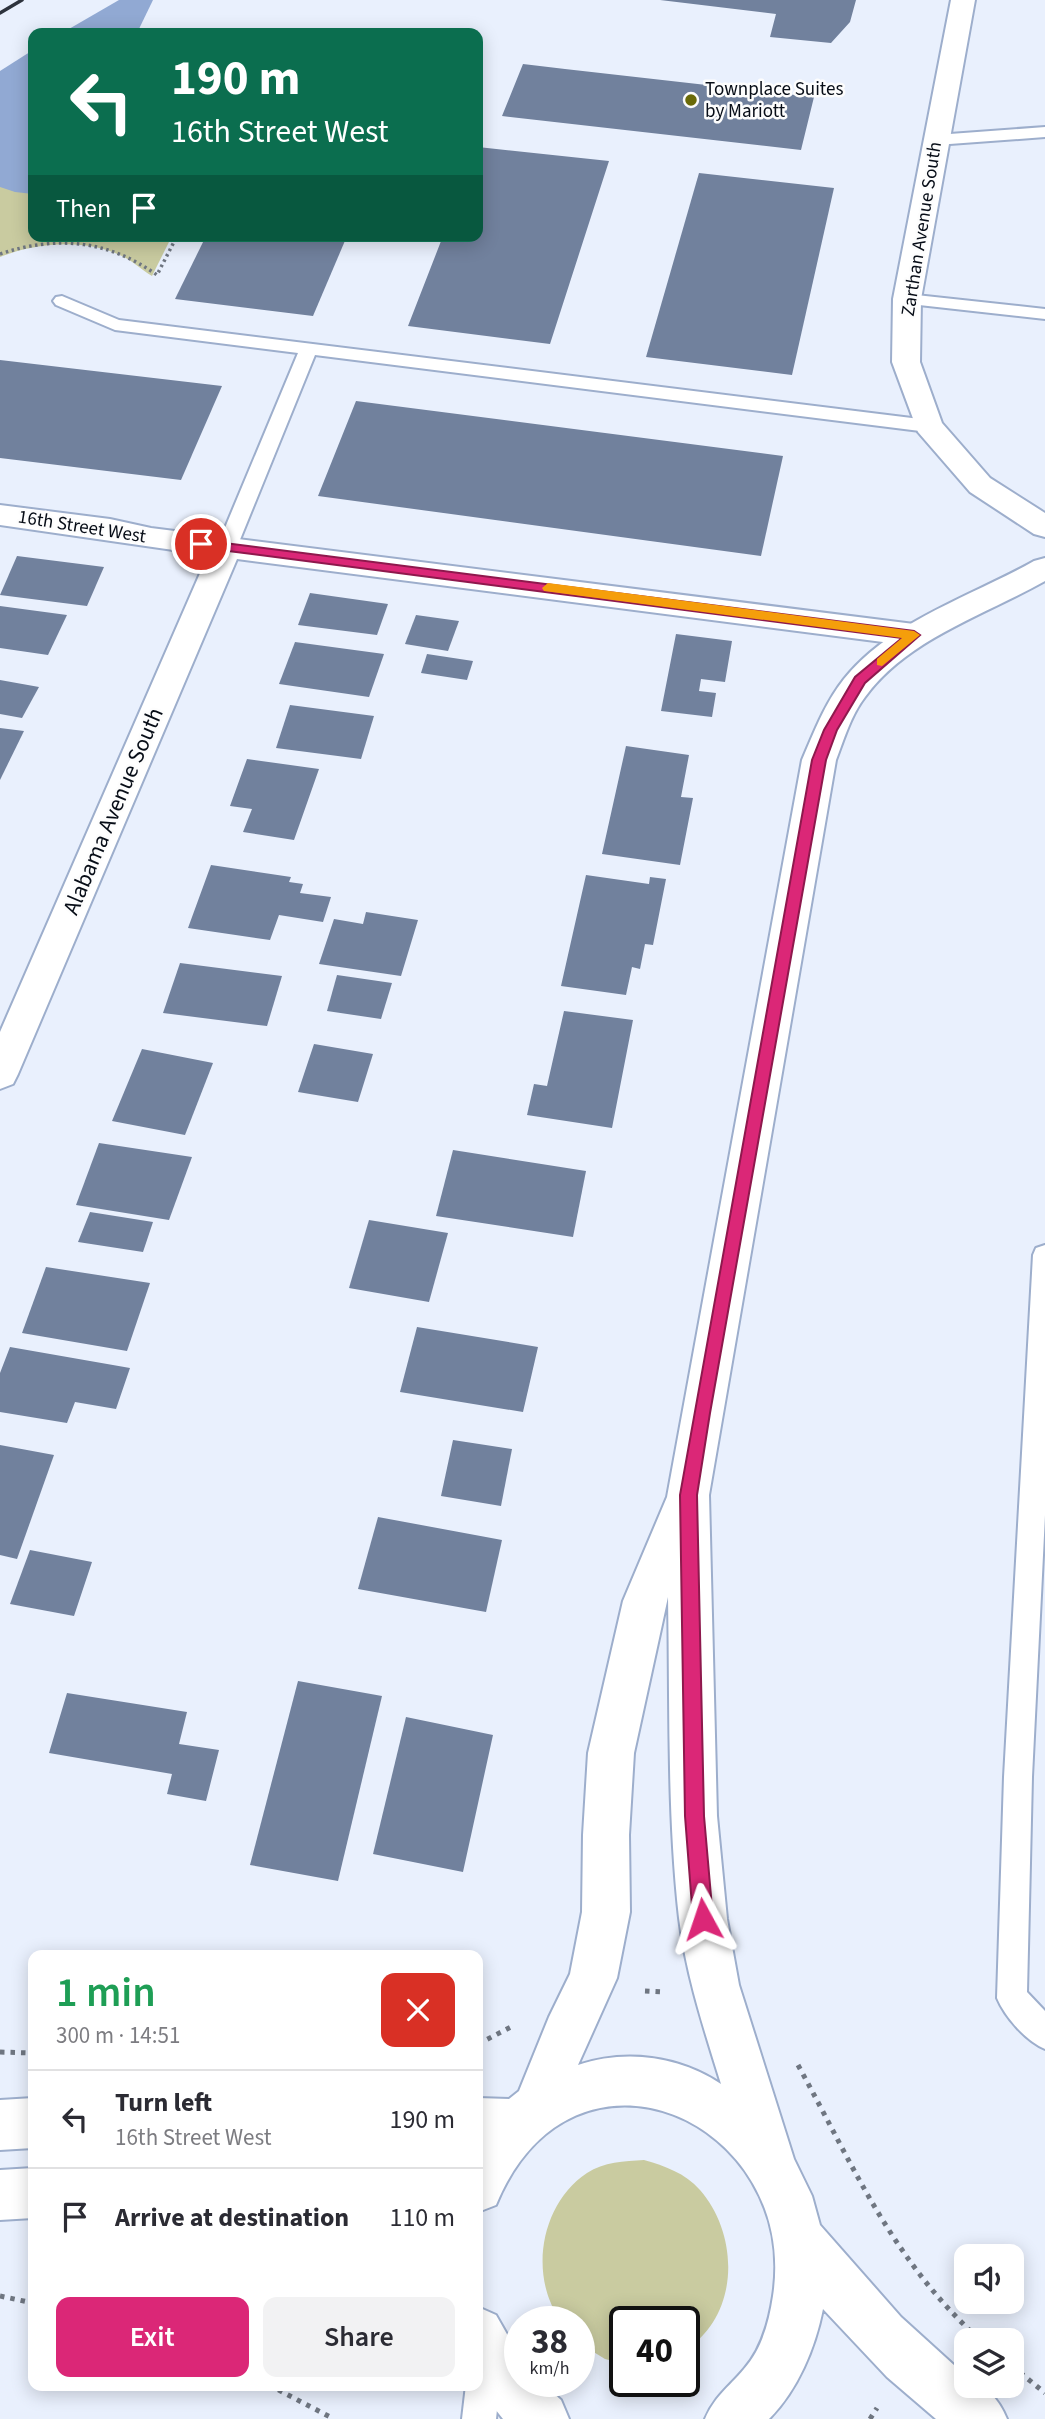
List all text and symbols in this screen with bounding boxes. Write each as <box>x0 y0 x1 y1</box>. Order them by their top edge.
text: 190 m <box>171 44 300 114</box>
icon: left <box>56 56 147 147</box>
place label: Townplace Suites by Mariott <box>705 76 843 125</box>
marker: Townplace Suites by Mariott <box>683 92 699 108</box>
text: 16th Street West <box>171 109 389 155</box>
street label: Zarthan Avenue South <box>895 140 949 318</box>
icon: arrive <box>125 189 163 227</box>
text: Then <box>56 190 111 227</box>
street label: 16th Street West <box>16 504 148 551</box>
pin <box>171 514 231 574</box>
icon: arrive <box>182 525 220 563</box>
street label: Alabama Avenue South <box>54 702 172 920</box>
position arrow <box>666 1882 740 1956</box>
text: 1 min <box>56 1963 156 2023</box>
button: close <box>381 1973 455 2047</box>
text: 300 m · 14:51 <box>56 2019 180 2052</box>
text: Turn left <box>115 2084 212 2121</box>
icon: left <box>56 2100 94 2138</box>
text: 190 m <box>389 2101 455 2138</box>
text: 16th Street West <box>115 2121 271 2154</box>
icon: arrive <box>56 2198 94 2236</box>
text: Arrive at destination <box>115 2199 349 2236</box>
text: 110 m <box>389 2199 455 2236</box>
map controls <box>954 2244 1024 2398</box>
button: sound <box>954 2244 1024 2314</box>
button: Exit <box>56 2297 249 2377</box>
button: Share <box>263 2297 455 2377</box>
speed limit sign: 40 <box>609 2306 700 2397</box>
text: 38 <box>531 2317 568 2367</box>
button: layers <box>954 2328 1024 2398</box>
text: km/h <box>530 2356 569 2381</box>

